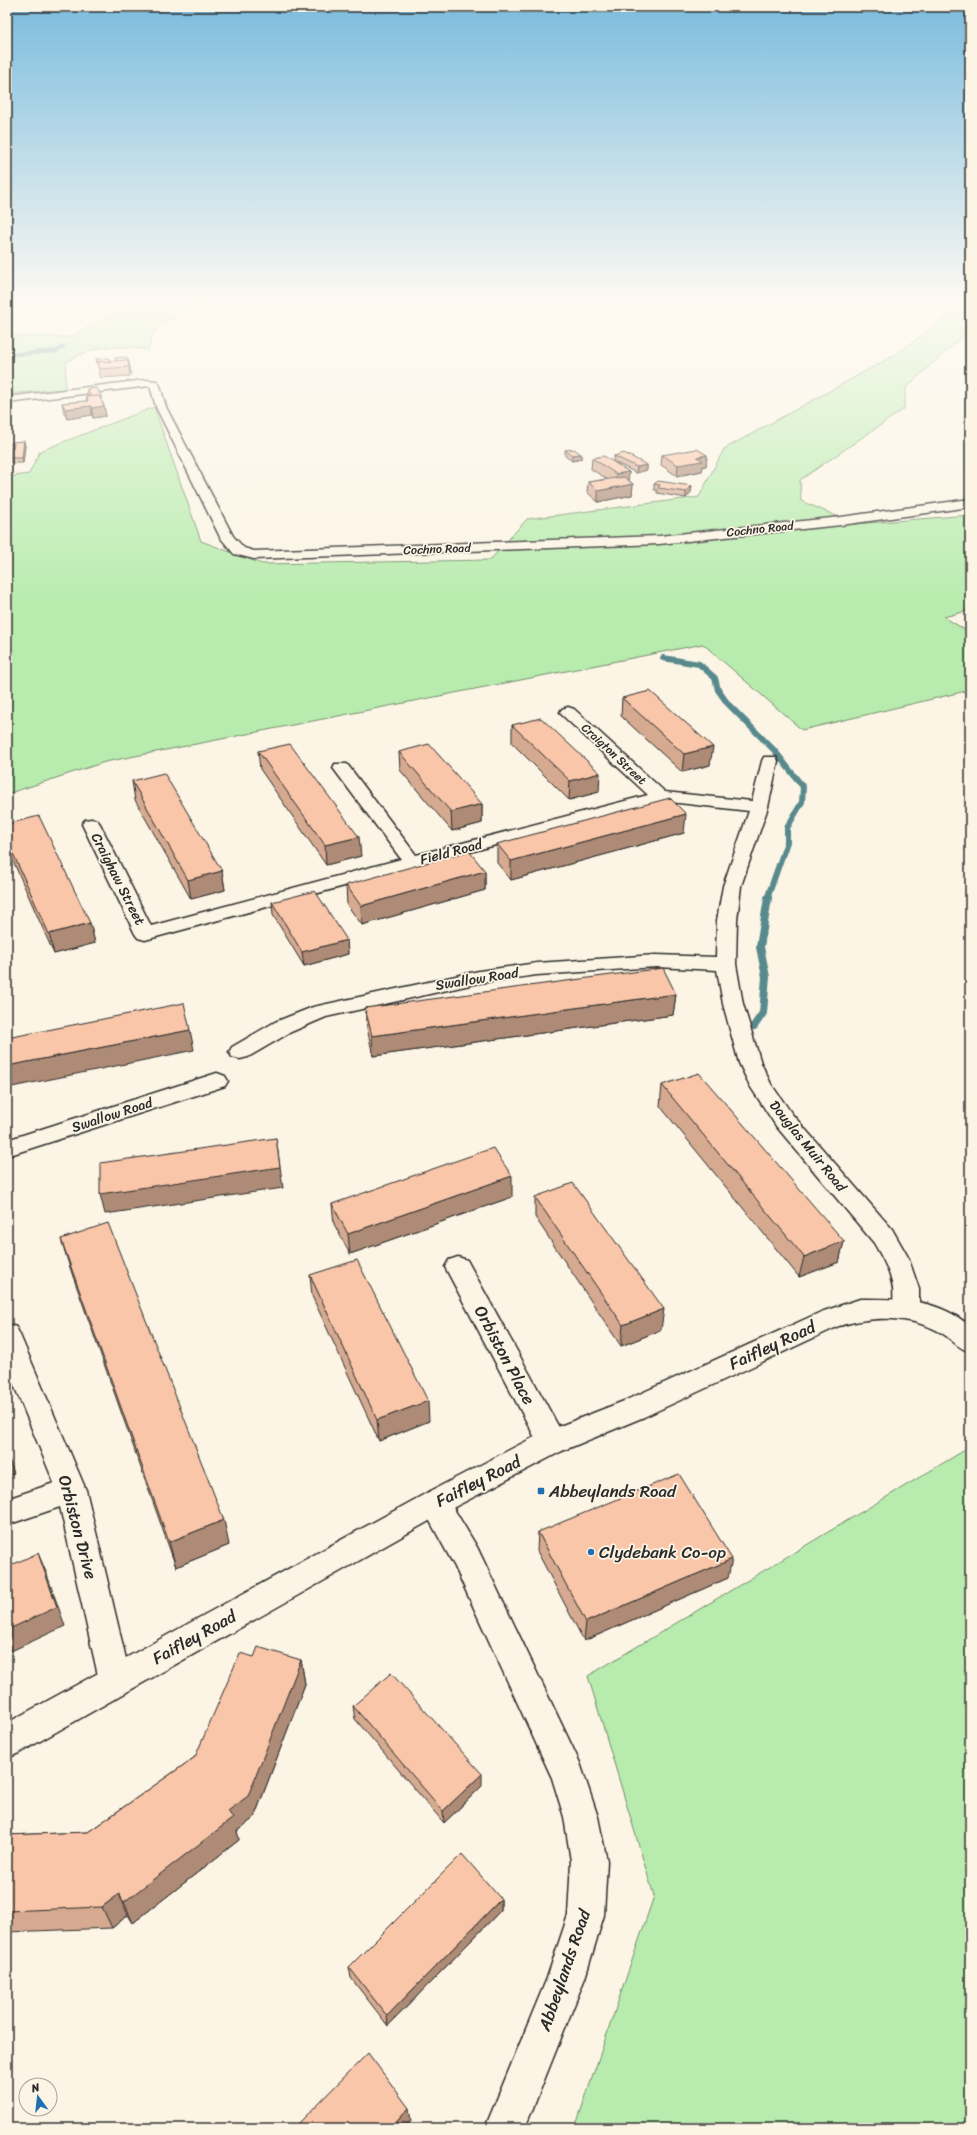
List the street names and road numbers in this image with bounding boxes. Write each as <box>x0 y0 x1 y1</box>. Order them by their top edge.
street label: Cochno Road <box>725 514 796 543</box>
street label: Cochno Road <box>403 537 473 561</box>
street label: Craigton Street <box>576 717 652 791</box>
street label: Craighaw Street <box>84 828 152 930</box>
street label: Field Road <box>417 831 486 872</box>
street label: Swallow Road <box>434 960 522 998</box>
street label: Swallow Road <box>68 1090 157 1140</box>
street label: Douglas Muir Road <box>763 1094 854 1199</box>
street label: Orbiston Place <box>466 1300 544 1411</box>
street label: Faifley Road <box>724 1311 821 1378</box>
street label: Faifley Road <box>430 1446 527 1515</box>
street label: Orbiston Drive <box>50 1472 106 1583</box>
street label: Faifley Road <box>146 1601 243 1673</box>
street label: Abbeylands Road <box>529 1904 599 2036</box>

